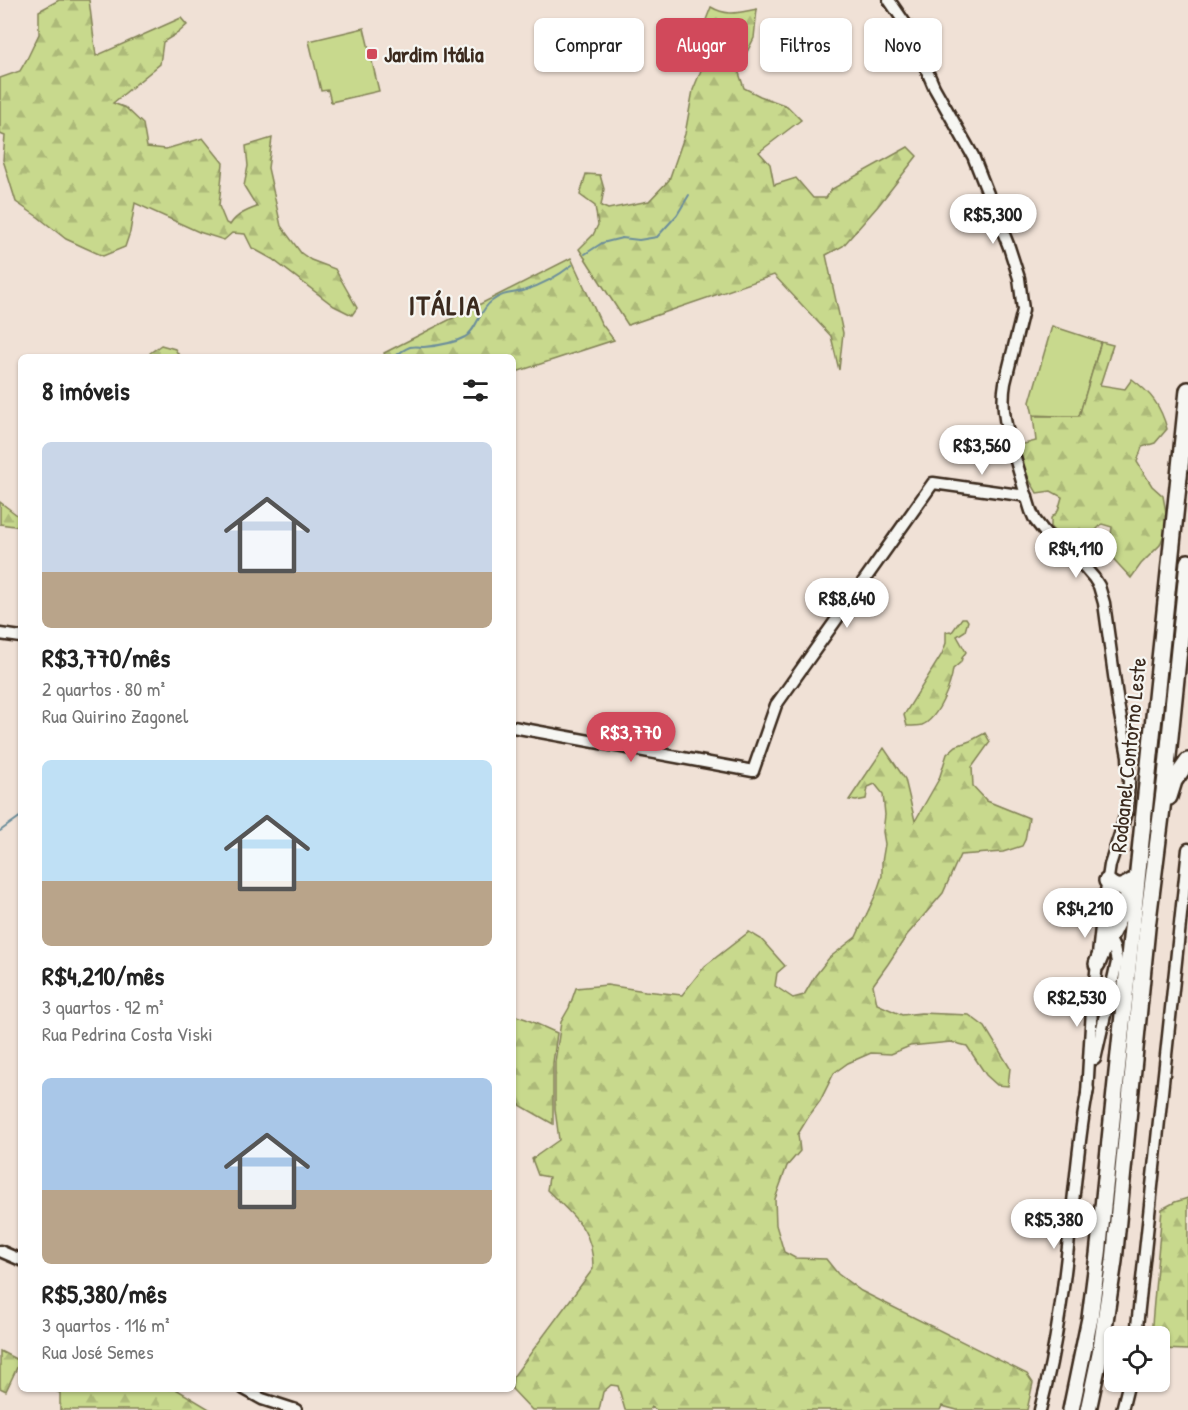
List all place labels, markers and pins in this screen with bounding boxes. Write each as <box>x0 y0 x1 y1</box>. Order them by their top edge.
place label: Jardim Itália <box>384 39 484 69</box>
marker: Jardim Itália <box>365 47 379 61</box>
pin: R$5,300 <box>938 194 1048 245</box>
pin: R$3,560 <box>927 425 1037 476</box>
pin: R$4,110 <box>1021 528 1131 579</box>
pin: R$8,640 <box>792 578 902 629</box>
pin: R$3,770 <box>576 712 686 763</box>
pin: R$4,210 <box>1030 888 1140 939</box>
pin: R$2,530 <box>1022 977 1132 1028</box>
pin: R$5,380 <box>999 1199 1109 1250</box>

